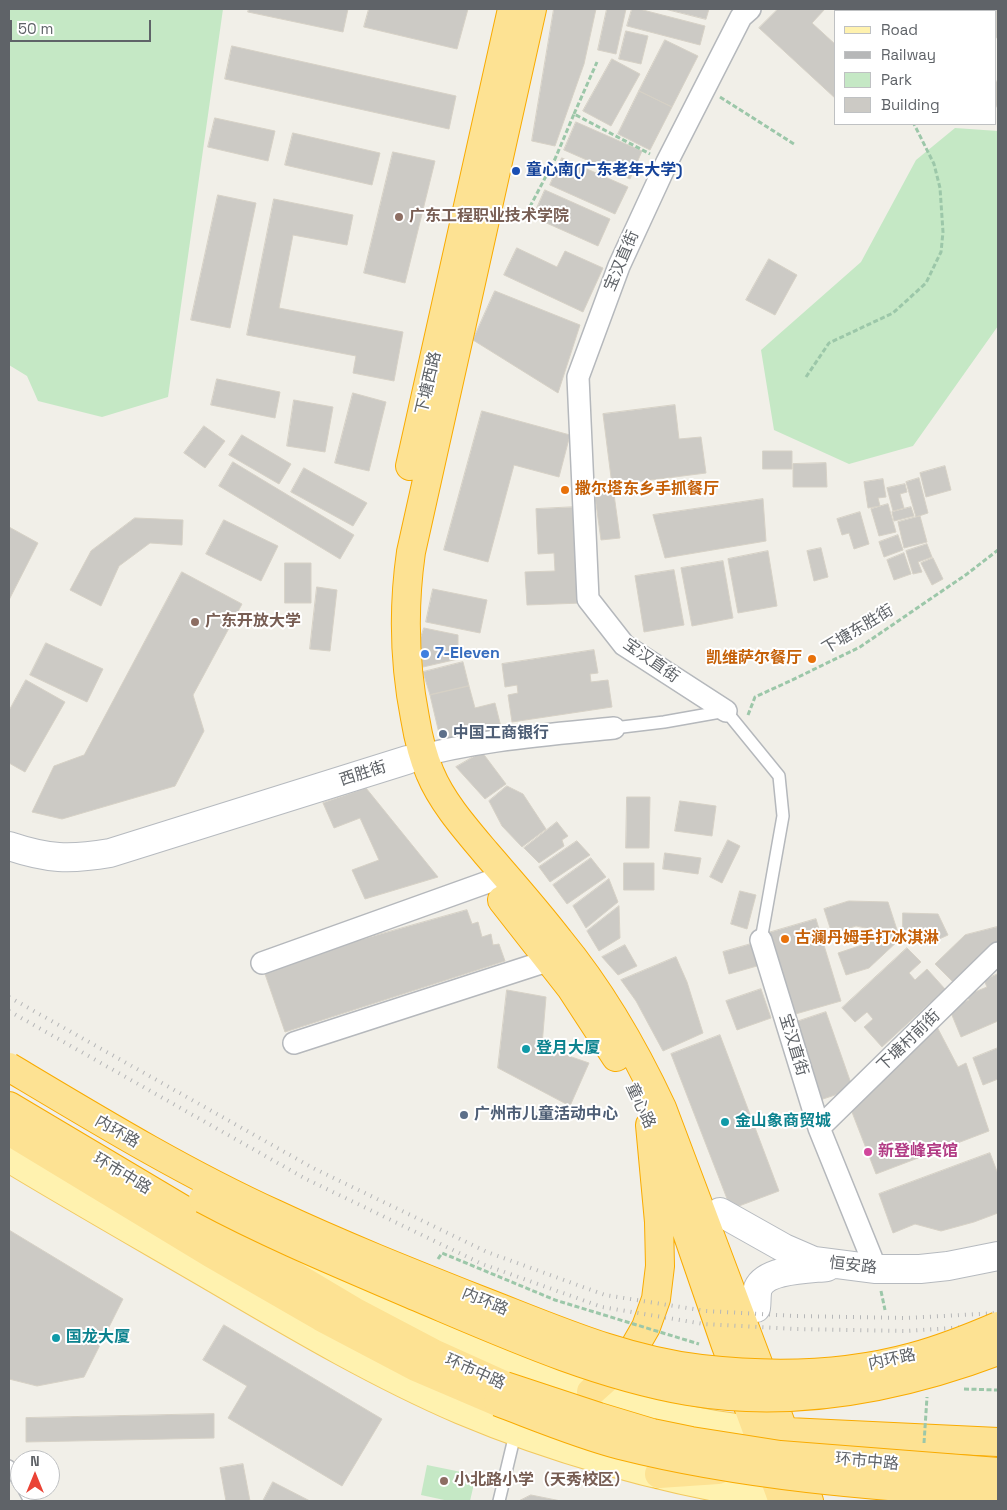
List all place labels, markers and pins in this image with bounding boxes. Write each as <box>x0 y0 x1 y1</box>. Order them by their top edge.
place label: 童心南(广东老年大学) <box>526 161 683 181</box>
marker: 童心南(广东老年大学) <box>510 165 522 177</box>
place label: 广东工程职业技术学院 <box>409 207 569 227</box>
marker: 广东工程职业技术学院 <box>393 211 405 223</box>
place label: 撒尔塔东乡手抓餐厅 <box>575 480 719 500</box>
marker: 撒尔塔东乡手抓餐厅 <box>559 484 571 496</box>
place label: 广东开放大学 <box>205 612 301 632</box>
marker: 广东开放大学 <box>189 616 201 628</box>
place label: 7-Eleven <box>435 644 500 664</box>
marker: 7-Eleven <box>419 648 431 660</box>
place label: 凯维萨尔餐厅 <box>706 649 802 669</box>
marker: 凯维萨尔餐厅 <box>806 653 818 665</box>
place label: 中国工商银行 <box>453 724 549 744</box>
marker: 中国工商银行 <box>437 728 449 740</box>
place label: 古澜丹姆手打冰淇淋 <box>795 929 939 949</box>
marker: 古澜丹姆手打冰淇淋 <box>779 933 791 945</box>
place label: 登月大厦 <box>536 1039 600 1059</box>
marker: 登月大厦 <box>520 1043 532 1055</box>
place label: 广州市儿童活动中心 <box>474 1105 618 1125</box>
marker: 广州市儿童活动中心 <box>458 1109 470 1121</box>
place label: 金山象商贸城 <box>735 1112 831 1132</box>
marker: 金山象商贸城 <box>719 1116 731 1128</box>
place label: 新登峰宾馆 <box>878 1142 958 1162</box>
marker: 新登峰宾馆 <box>862 1146 874 1158</box>
place label: 国龙大厦 <box>66 1328 130 1348</box>
marker: 国龙大厦 <box>50 1332 62 1344</box>
place label: 小北路小学（天秀校区） <box>454 1471 630 1491</box>
marker: 小北路小学（天秀校区） <box>438 1475 450 1487</box>

